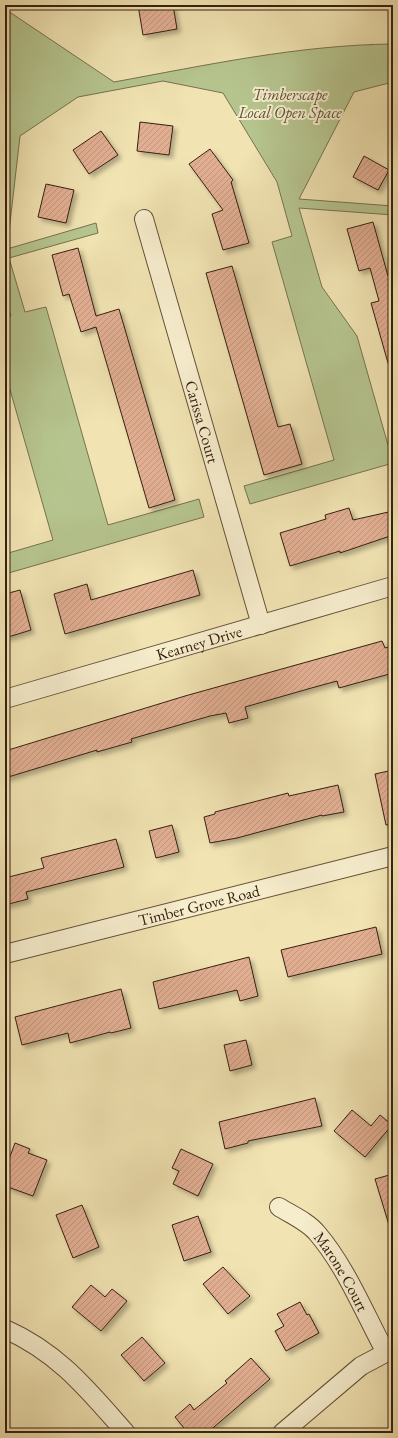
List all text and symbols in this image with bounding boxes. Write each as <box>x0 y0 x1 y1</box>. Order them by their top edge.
park label: Timberscape Local Open Space <box>237 84 342 123</box>
street label: Carissa Court <box>180 378 224 466</box>
street label: Kearney Drive <box>154 621 244 665</box>
street label: Timber Grove Road <box>136 880 263 931</box>
street label: Marone Court <box>309 1227 373 1315</box>

